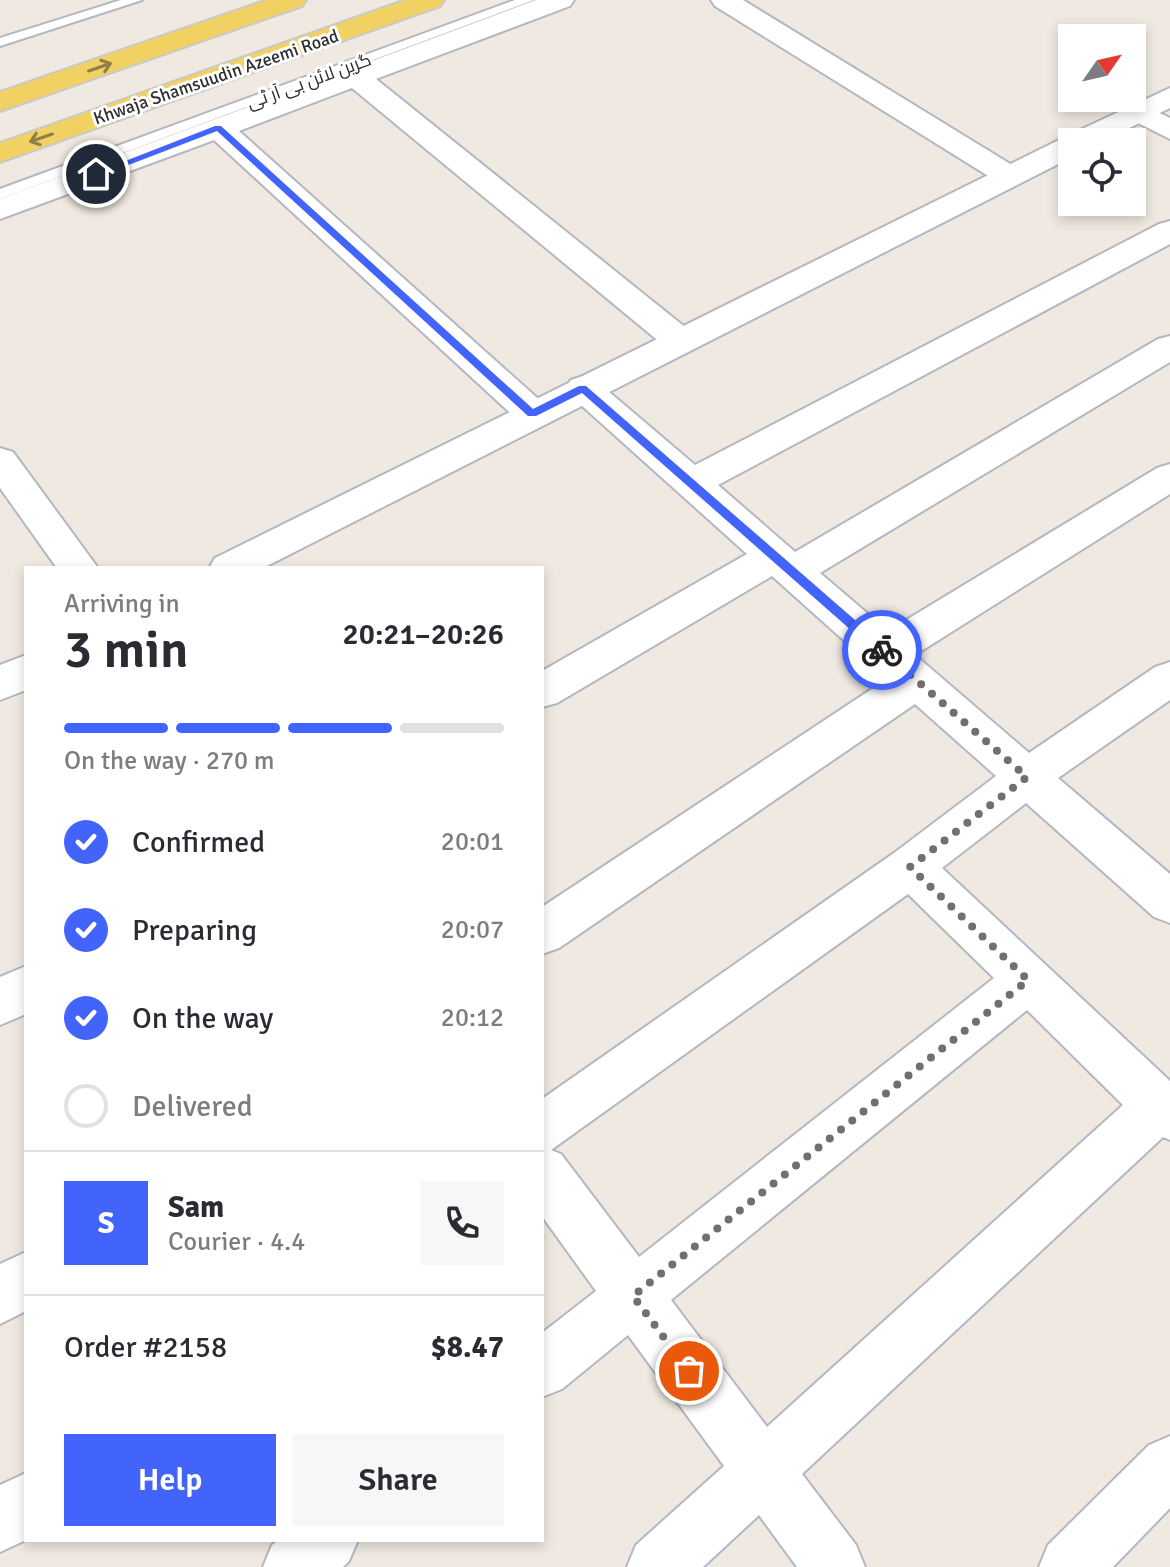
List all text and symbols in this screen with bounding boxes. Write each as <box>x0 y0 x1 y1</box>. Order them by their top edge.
north arrow <box>1058 24 1146 112</box>
map controls <box>1058 24 1146 216</box>
street label: Khwaja Shamsuudin Azeemi Road <box>91 25 341 129</box>
street label: گرین لائن بی آر ٹی <box>244 48 374 114</box>
one-way arrow <box>87 59 112 74</box>
button: locate <box>1058 128 1146 216</box>
one-way arrow <box>29 132 54 147</box>
pin <box>62 140 130 208</box>
icon: home <box>74 152 118 196</box>
text: Arriving in <box>64 588 180 620</box>
courier <box>842 610 922 690</box>
text: 20:21–20:26 <box>343 616 504 653</box>
text: 3 min <box>64 618 189 682</box>
icon: bike <box>860 628 904 672</box>
text: On the way · 270 m <box>64 745 274 777</box>
icon: check <box>64 820 108 864</box>
text: Confirmed <box>132 824 265 861</box>
text: 20:01 <box>441 826 504 858</box>
icon: check <box>64 908 108 952</box>
text: Preparing <box>132 912 257 949</box>
text: 20:07 <box>441 914 504 946</box>
icon: check <box>64 996 108 1040</box>
text: On the way <box>132 1000 273 1037</box>
text: 20:12 <box>441 1002 504 1034</box>
text: Delivered <box>132 1088 253 1125</box>
button: phone <box>420 1181 504 1265</box>
text: Sam <box>168 1189 224 1226</box>
text: S <box>98 1205 114 1242</box>
text: Courier · 4.4 <box>168 1226 305 1258</box>
text: Order #2158 <box>64 1329 227 1366</box>
text: $8.47 <box>431 1329 504 1366</box>
pin <box>655 1337 723 1405</box>
icon: bag <box>667 1349 711 1393</box>
button: Help <box>64 1434 276 1526</box>
button: Share <box>292 1434 504 1526</box>

